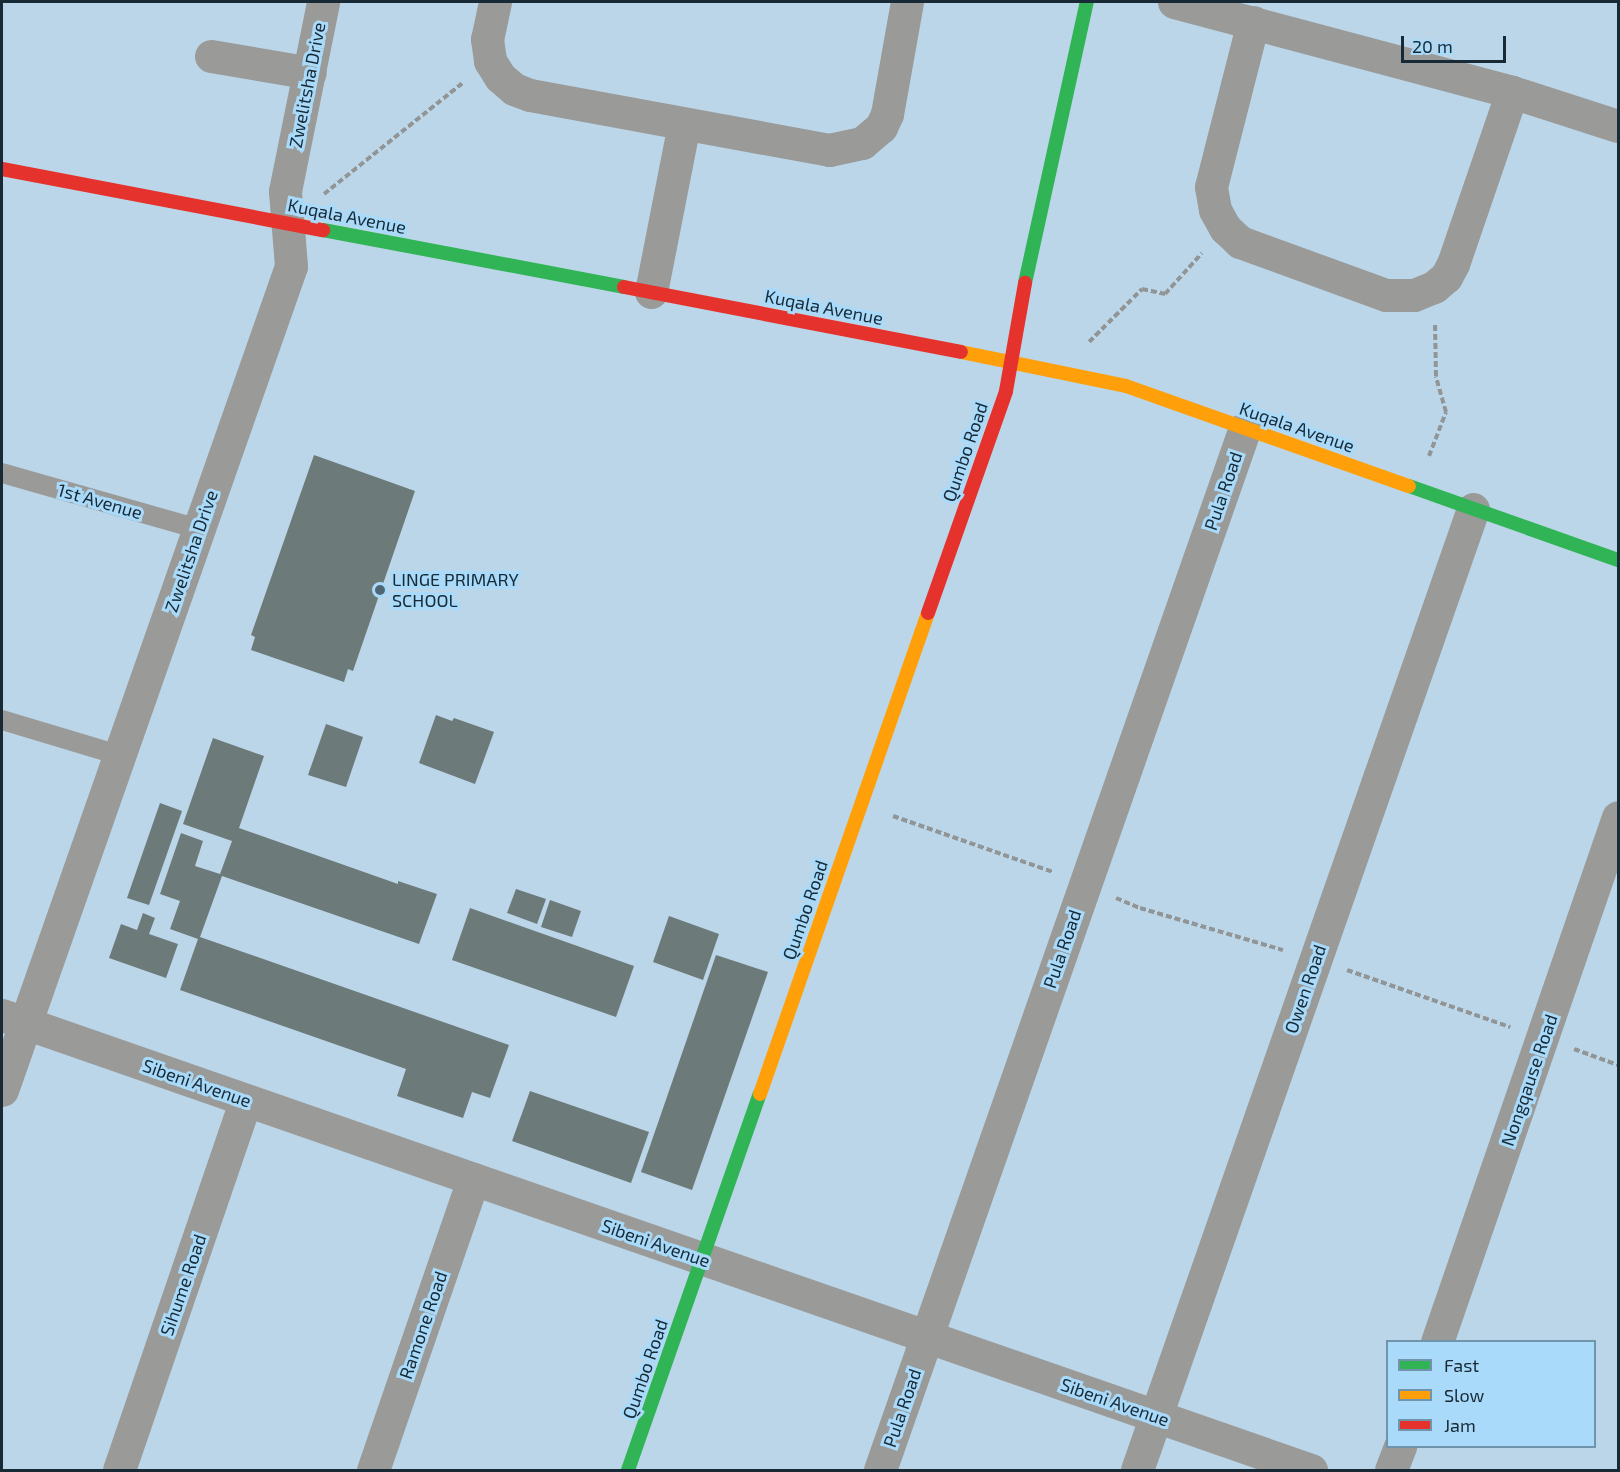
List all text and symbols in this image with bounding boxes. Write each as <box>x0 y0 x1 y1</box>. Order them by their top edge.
street label: Zwelitsha Drive <box>284 20 330 150</box>
scale bar <box>1404 24 1509 62</box>
text: 20 m <box>1412 35 1453 57</box>
street label: Kuqala Avenue <box>286 194 408 238</box>
street label: Kuqala Avenue <box>763 285 885 329</box>
street label: Kuqala Avenue <box>1237 397 1357 457</box>
street label: Qumbo Road <box>938 399 992 505</box>
street label: Pula Road <box>1200 449 1246 533</box>
street label: 1st Avenue <box>55 479 145 523</box>
street label: Zwelitsha Drive <box>160 487 222 615</box>
place label: LINGE PRIMARY SCHOOL <box>392 569 519 612</box>
marker: LINGE PRIMARY SCHOOL <box>373 583 387 597</box>
street label: Qumbo Road <box>778 857 832 963</box>
street label: Pula Road <box>1039 907 1085 991</box>
street label: Owen Road <box>1280 942 1330 1036</box>
street label: Nongqause Road <box>1496 1011 1562 1149</box>
street label: Sibeni Avenue <box>140 1054 254 1112</box>
street label: Sibeni Avenue <box>599 1214 713 1272</box>
street label: Sihume Road <box>156 1231 210 1339</box>
street label: Ramone Road <box>394 1268 452 1382</box>
street label: Qumbo Road <box>618 1316 672 1422</box>
legend <box>1386 1340 1596 1448</box>
text: Fast <box>1444 1354 1479 1376</box>
street label: Pula Road <box>879 1366 925 1450</box>
street label: Sibeni Avenue <box>1058 1373 1172 1431</box>
text: Slow <box>1444 1384 1484 1406</box>
text: Jam <box>1444 1414 1476 1436</box>

